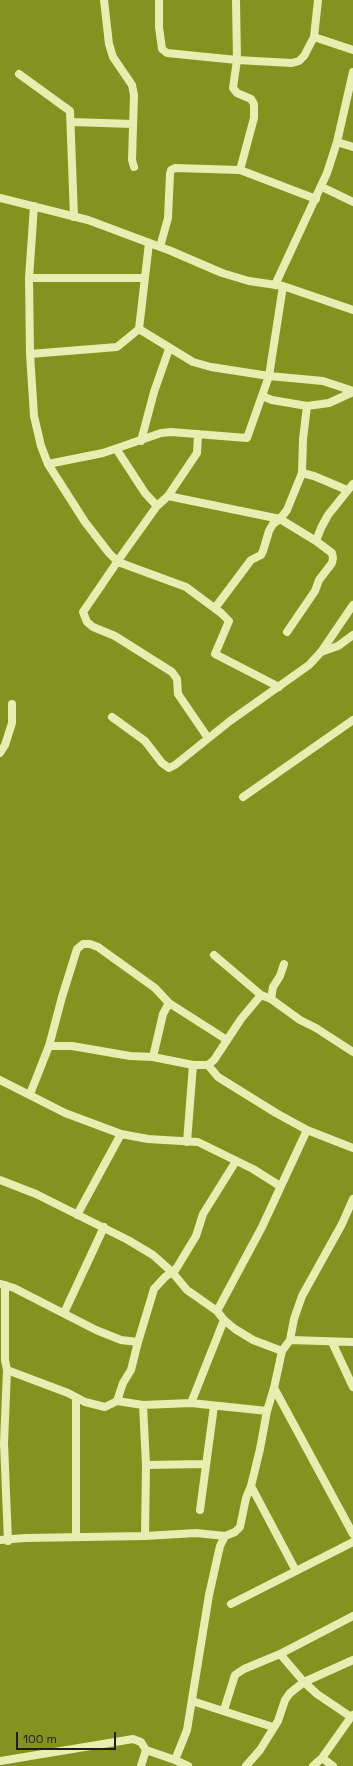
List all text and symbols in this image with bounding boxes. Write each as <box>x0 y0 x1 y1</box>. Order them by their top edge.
scale bar <box>18 1724 118 1750</box>
text: 100 m <box>23 1731 57 1747</box>

